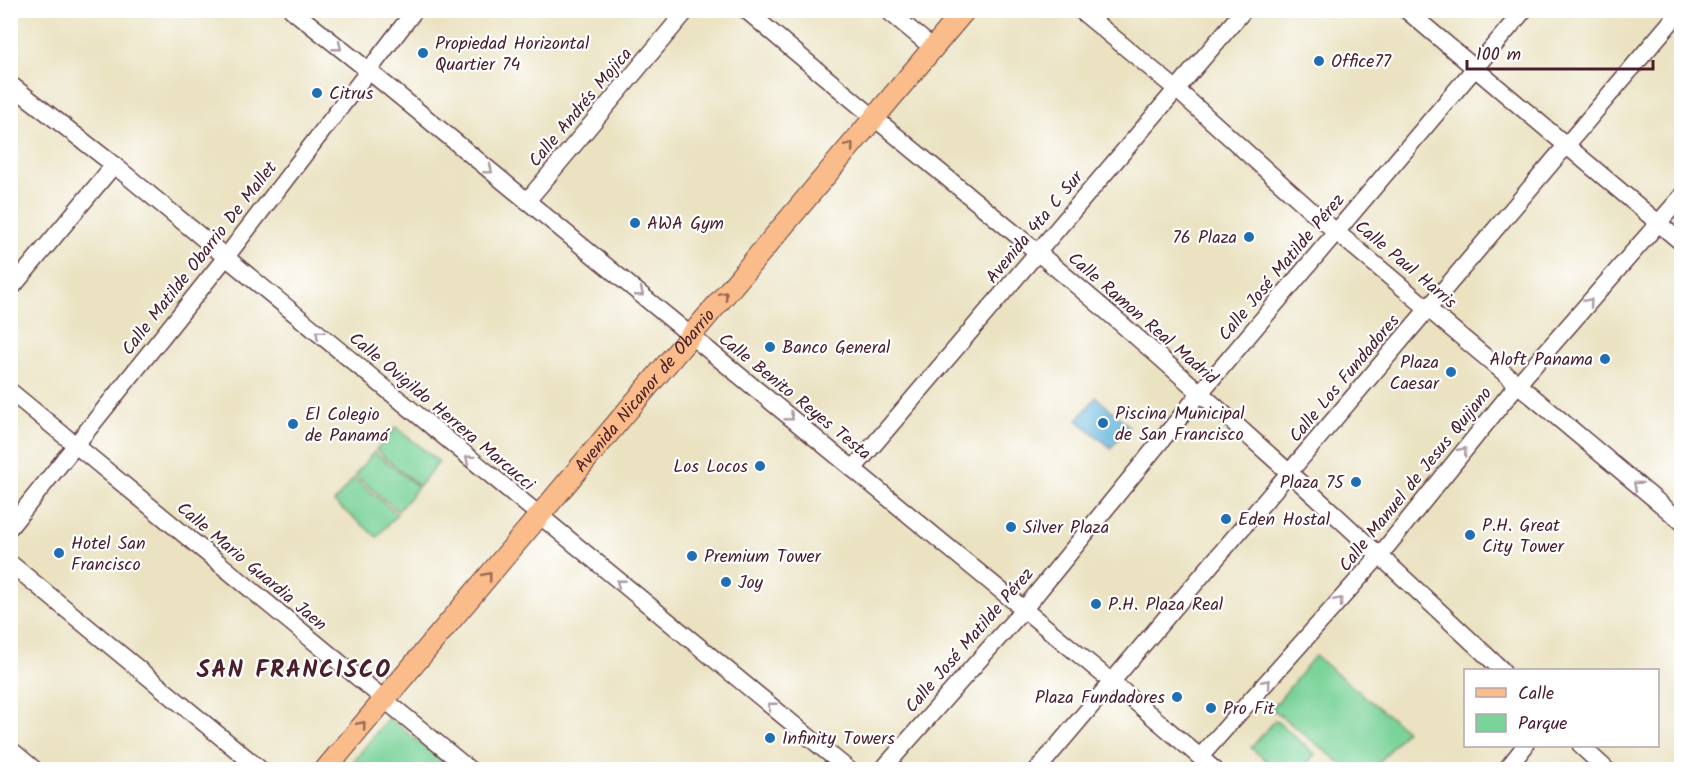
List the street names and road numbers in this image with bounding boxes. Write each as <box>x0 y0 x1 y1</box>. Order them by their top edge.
street label: Calle Andrés Mojica <box>522 41 640 174</box>
street label: Calle Matilde Obarrio De Mallet <box>115 155 286 362</box>
street label: Avenida 4ta C Sur <box>979 164 1092 291</box>
street label: Calle José Matilde Pérez <box>1212 188 1353 348</box>
street label: Calle Paul Harris <box>1347 213 1463 317</box>
street label: Calle Ramon Real Madrid <box>1060 245 1224 393</box>
street label: Avenida Nicanor de Obarrio <box>568 303 723 480</box>
street label: Calle Los Fundadores <box>1283 308 1408 450</box>
street label: Calle Ovigildo Herrera Marcucci <box>342 325 541 499</box>
street label: Calle Benito Reyes Testa <box>711 326 877 468</box>
street label: Calle Manuel de Jesus Quijano <box>1332 381 1500 579</box>
street label: Calle Mario Guardia Jaen <box>169 495 333 639</box>
street label: Calle José Matilde Pérez <box>899 562 1042 720</box>

